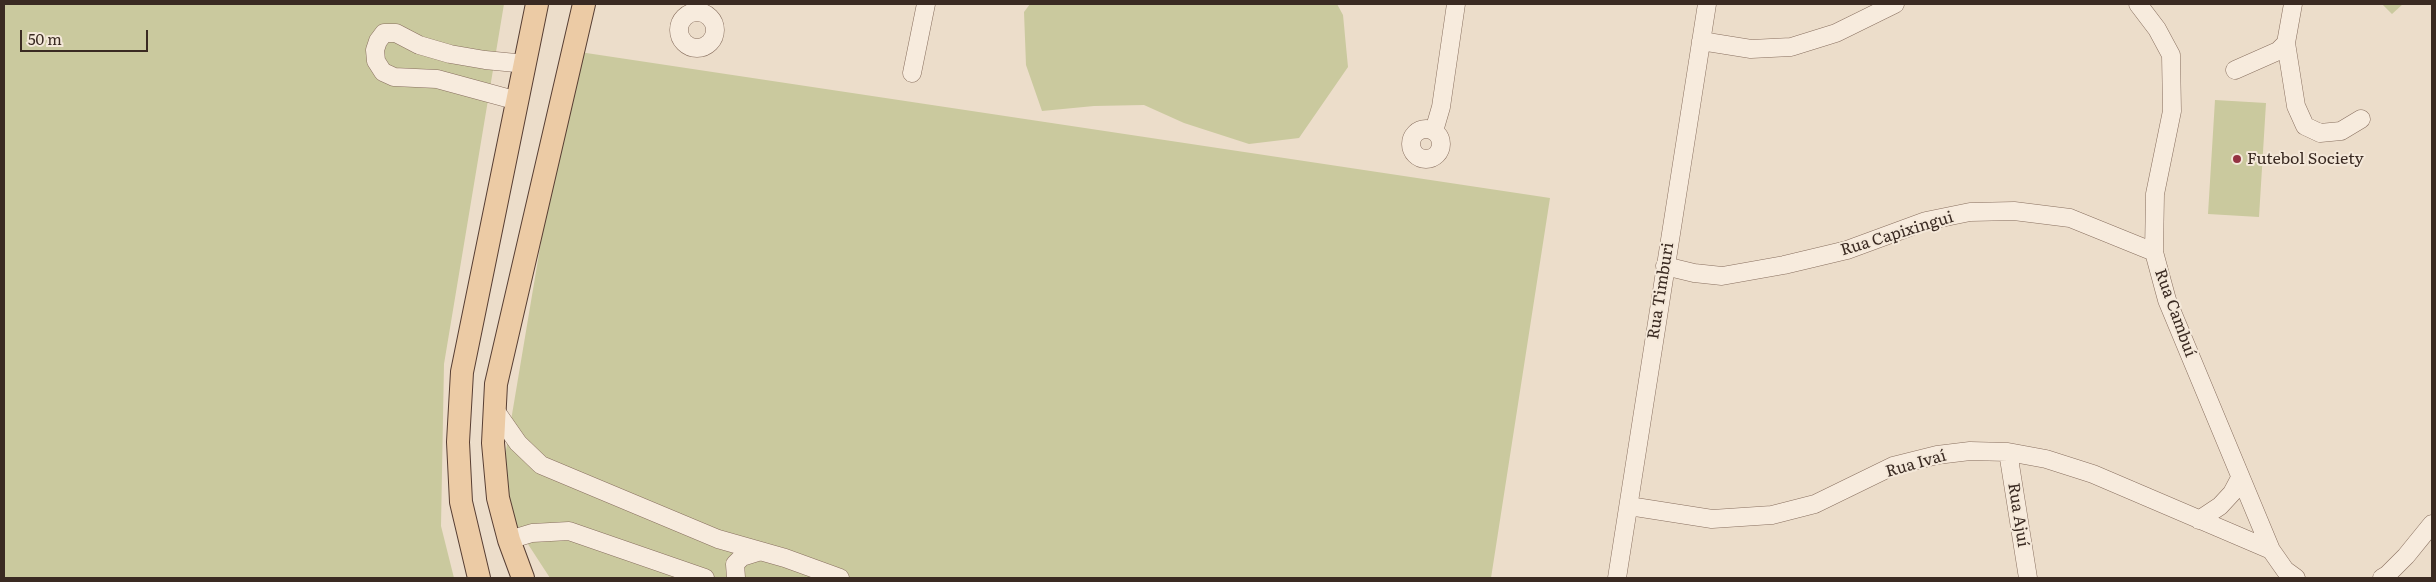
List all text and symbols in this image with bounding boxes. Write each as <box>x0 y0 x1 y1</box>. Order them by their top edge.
scale bar <box>22 20 150 52</box>
text: 50 m <box>28 27 62 50</box>
place label: Futebol Society <box>2247 149 2364 169</box>
marker: Futebol Society <box>2231 153 2243 165</box>
street label: Rua Capixingui <box>1838 208 1956 260</box>
street label: Rua Timburi <box>1644 241 1678 341</box>
street label: Rua Cambuí <box>2150 266 2200 360</box>
street label: Rua Ivaí <box>1884 446 1948 482</box>
street label: Rua Ajuí <box>2003 481 2033 549</box>

